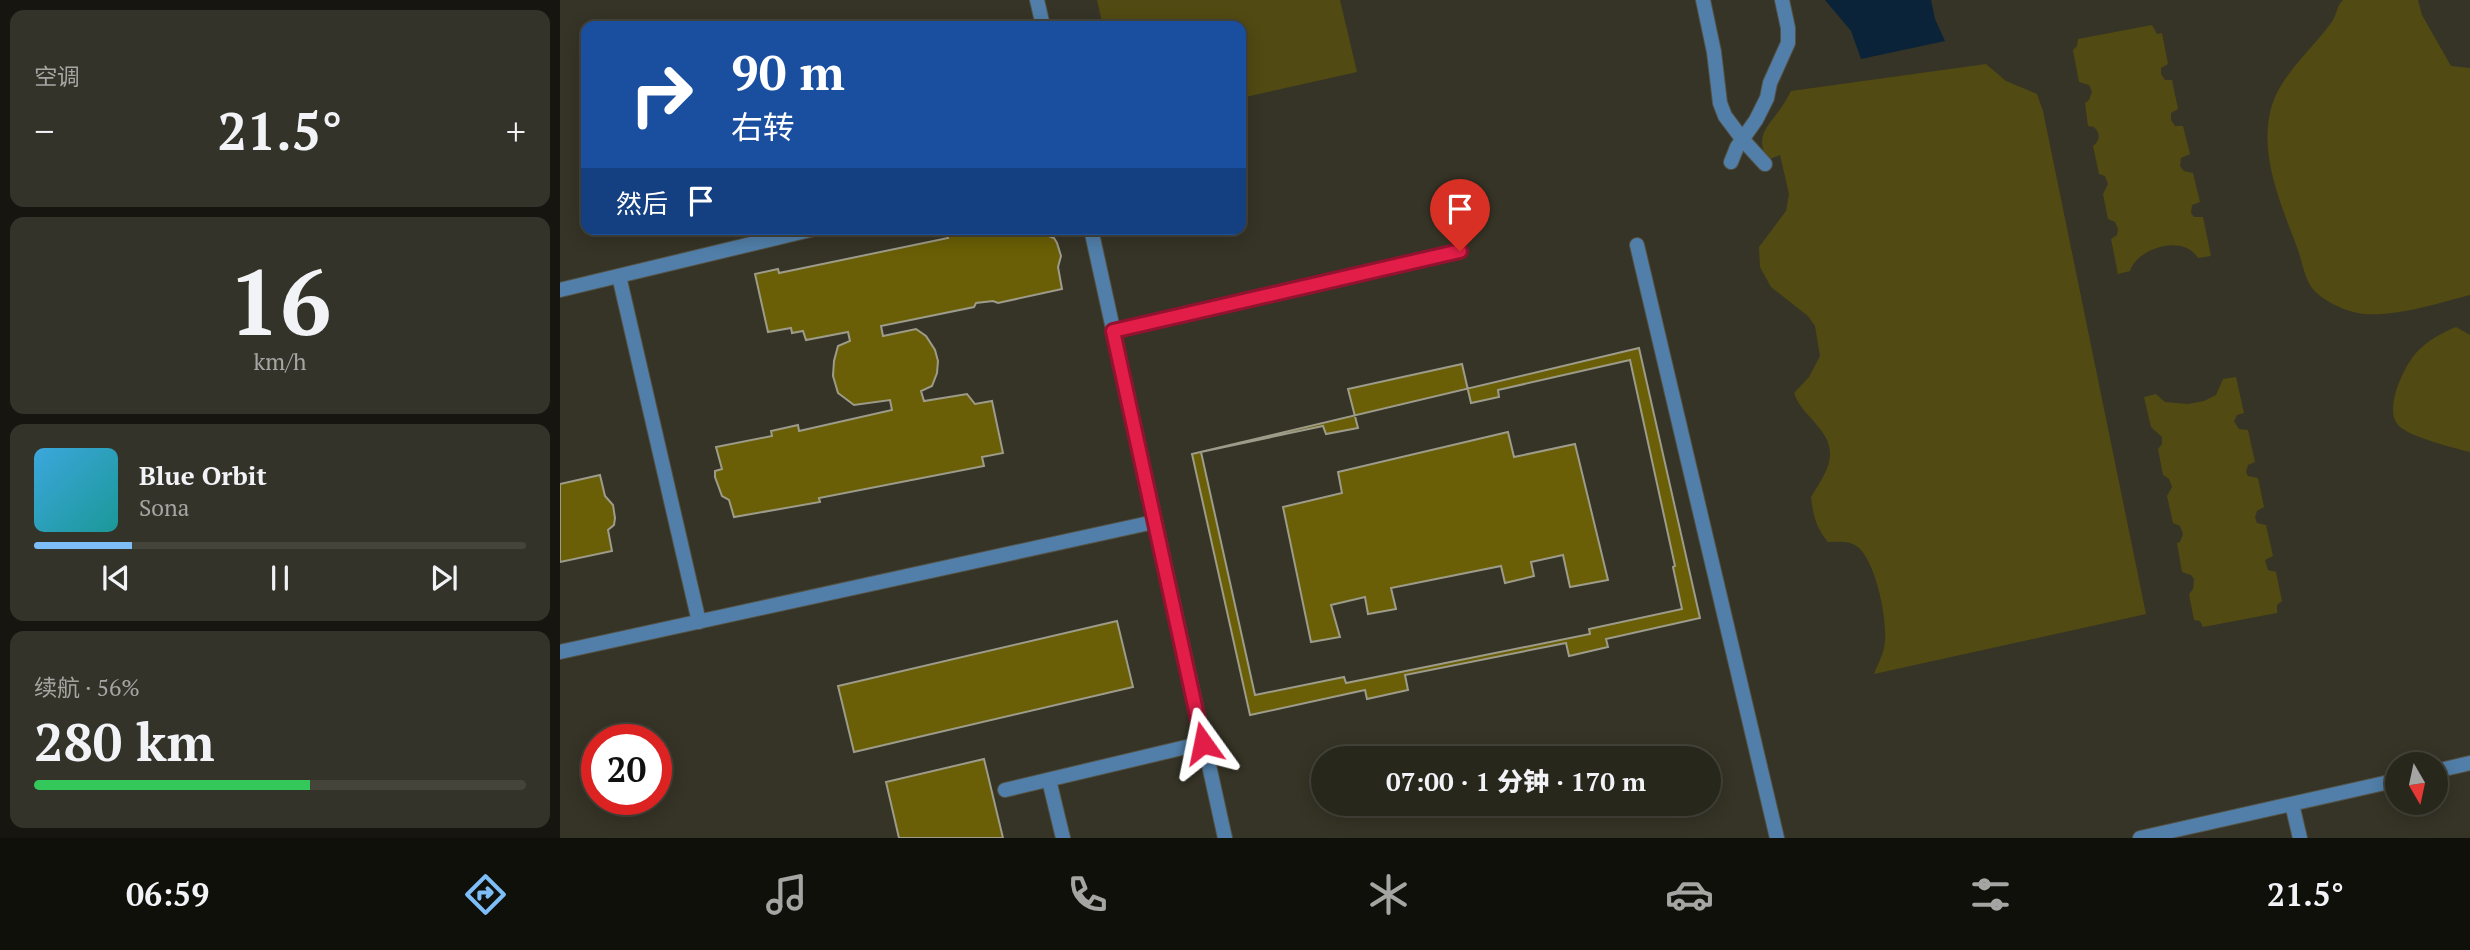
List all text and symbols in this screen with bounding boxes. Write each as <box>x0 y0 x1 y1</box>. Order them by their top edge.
text: 90 m <box>731 39 845 104</box>
icon: right <box>616 49 707 140</box>
text: 空调 <box>34 61 80 92</box>
text: 21.5° <box>217 96 343 165</box>
text: − <box>34 106 54 156</box>
text: + <box>506 106 526 156</box>
text: 右转 <box>731 106 795 148</box>
pin <box>1430 179 1490 251</box>
icon: arrive <box>682 182 720 220</box>
text: 然后 <box>616 186 668 220</box>
icon: arrive <box>1441 190 1479 228</box>
text: 16 <box>229 240 331 361</box>
text: km/h <box>253 346 307 377</box>
text: Blue Orbit <box>139 458 267 492</box>
text: Sona <box>139 492 189 523</box>
icon: previous <box>97 559 135 597</box>
icon: pause <box>261 559 299 597</box>
icon: next <box>425 559 463 597</box>
text: 续航 · 56% <box>34 672 140 703</box>
position arrow <box>1166 706 1240 780</box>
text: 280 km <box>34 707 215 776</box>
speed limit sign: 20 <box>581 724 672 815</box>
north arrow <box>2385 752 2448 816</box>
map controls <box>2385 752 2448 815</box>
text: 07:00 · 1 分钟 · 170 m <box>1386 764 1646 798</box>
icon: directions <box>461 870 510 919</box>
icon: music <box>762 870 811 919</box>
icon: phone <box>1063 870 1112 919</box>
icon: climate <box>1364 870 1413 919</box>
icon: car <box>1665 870 1714 919</box>
icon: filters <box>1966 870 2015 919</box>
text: 06:59 <box>126 873 209 915</box>
text: 21.5° <box>2267 873 2344 915</box>

